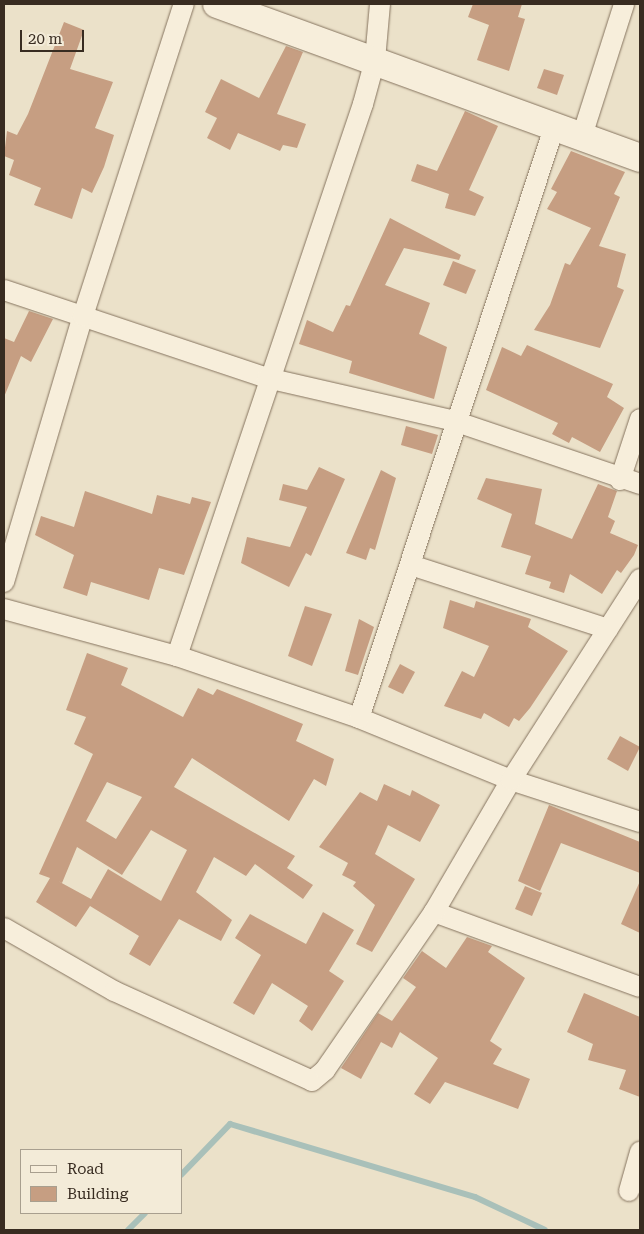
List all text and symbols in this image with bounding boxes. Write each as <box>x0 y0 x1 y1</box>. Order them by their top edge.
scale bar <box>22 20 86 52</box>
text: 20 m <box>28 30 62 48</box>
legend <box>20 1149 182 1214</box>
text: Road <box>67 1160 104 1178</box>
text: Building <box>67 1185 128 1203</box>

